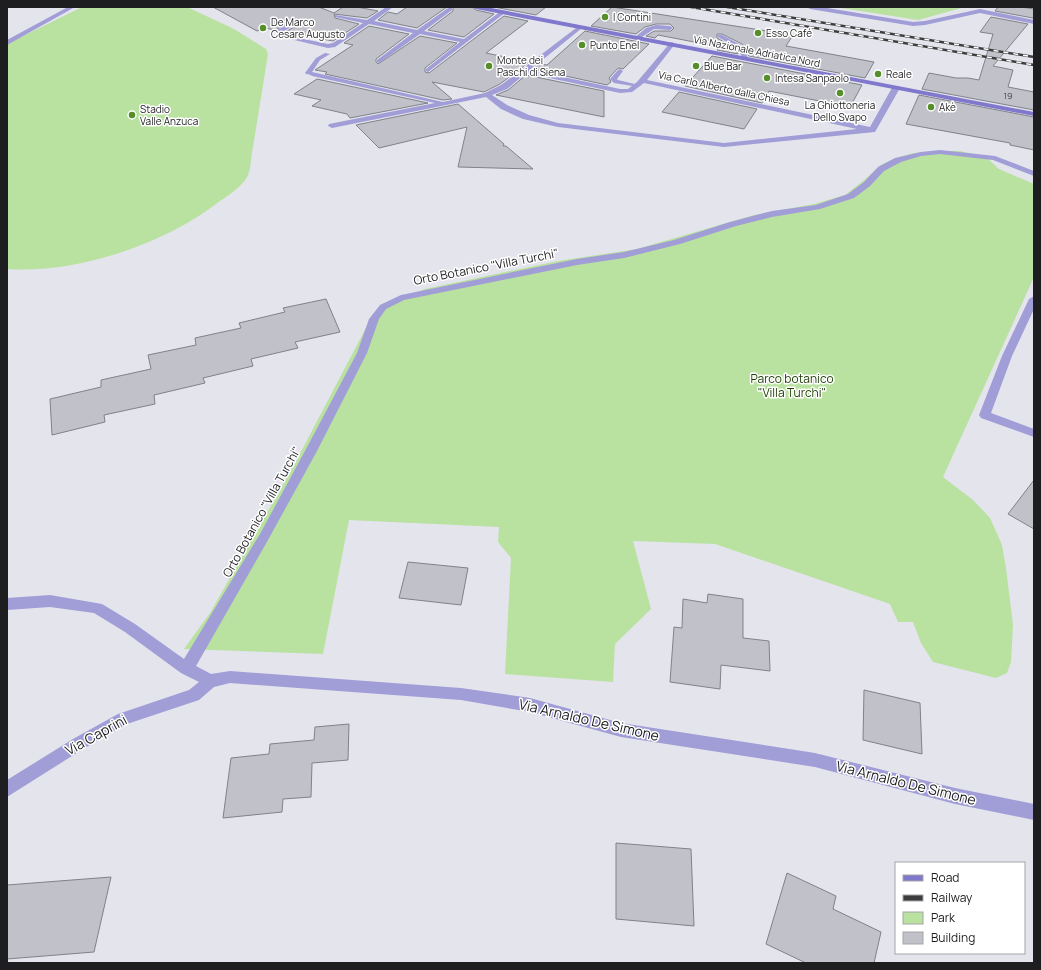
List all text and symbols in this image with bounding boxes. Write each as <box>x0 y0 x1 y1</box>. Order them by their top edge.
place label: I Contini <box>613 10 651 24</box>
marker: I Contini <box>600 12 610 22</box>
place label: De Marco Cesare Augusto <box>271 15 345 41</box>
marker: De Marco Cesare Augusto <box>258 23 268 33</box>
place label: Esso Café <box>766 26 812 40</box>
marker: Esso Café <box>753 28 763 38</box>
street label: Via Nazionale Adriatica Nord <box>692 32 822 70</box>
place label: Punto Enel <box>590 38 639 52</box>
marker: Punto Enel <box>577 40 587 50</box>
place label: Monte dei Paschi di Siena <box>497 53 565 79</box>
place label: Blue Bar <box>704 59 742 73</box>
marker: Monte dei Paschi di Siena <box>484 61 494 71</box>
marker: Blue Bar <box>691 61 701 71</box>
street label: Via Carlo Alberto dalla Chiesa <box>657 67 791 109</box>
place label: Reale <box>886 67 912 81</box>
marker: Reale <box>873 69 883 79</box>
place label: Intesa Sanpaolo <box>775 71 849 85</box>
marker: Intesa Sanpaolo <box>762 73 772 83</box>
marker: La Ghiottoneria Dello Svapo <box>835 88 845 98</box>
house number: 19 <box>1003 89 1013 102</box>
place label: La Ghiottoneria Dello Svapo <box>805 98 875 124</box>
place label: Akè <box>939 100 956 114</box>
place label: Stadio Valle Anzuca <box>140 102 198 128</box>
marker: Akè <box>926 102 936 112</box>
marker: Stadio Valle Anzuca <box>127 110 137 120</box>
street label: Orto Botanico "Villa Turchi" <box>412 244 560 289</box>
park label: Parco botanico "Villa Turchi" <box>751 370 833 401</box>
street label: Orto Botanico "Villa Turchi" <box>218 443 305 580</box>
street label: Via Arnaldo De Simone <box>517 694 661 745</box>
street label: Via Caprini <box>61 710 130 759</box>
street label: Via Arnaldo De Simone <box>834 756 978 809</box>
legend <box>895 862 1025 954</box>
text: Road <box>931 869 959 886</box>
text: Railway <box>931 889 973 906</box>
text: Park <box>931 909 956 926</box>
text: Building <box>931 929 975 946</box>

